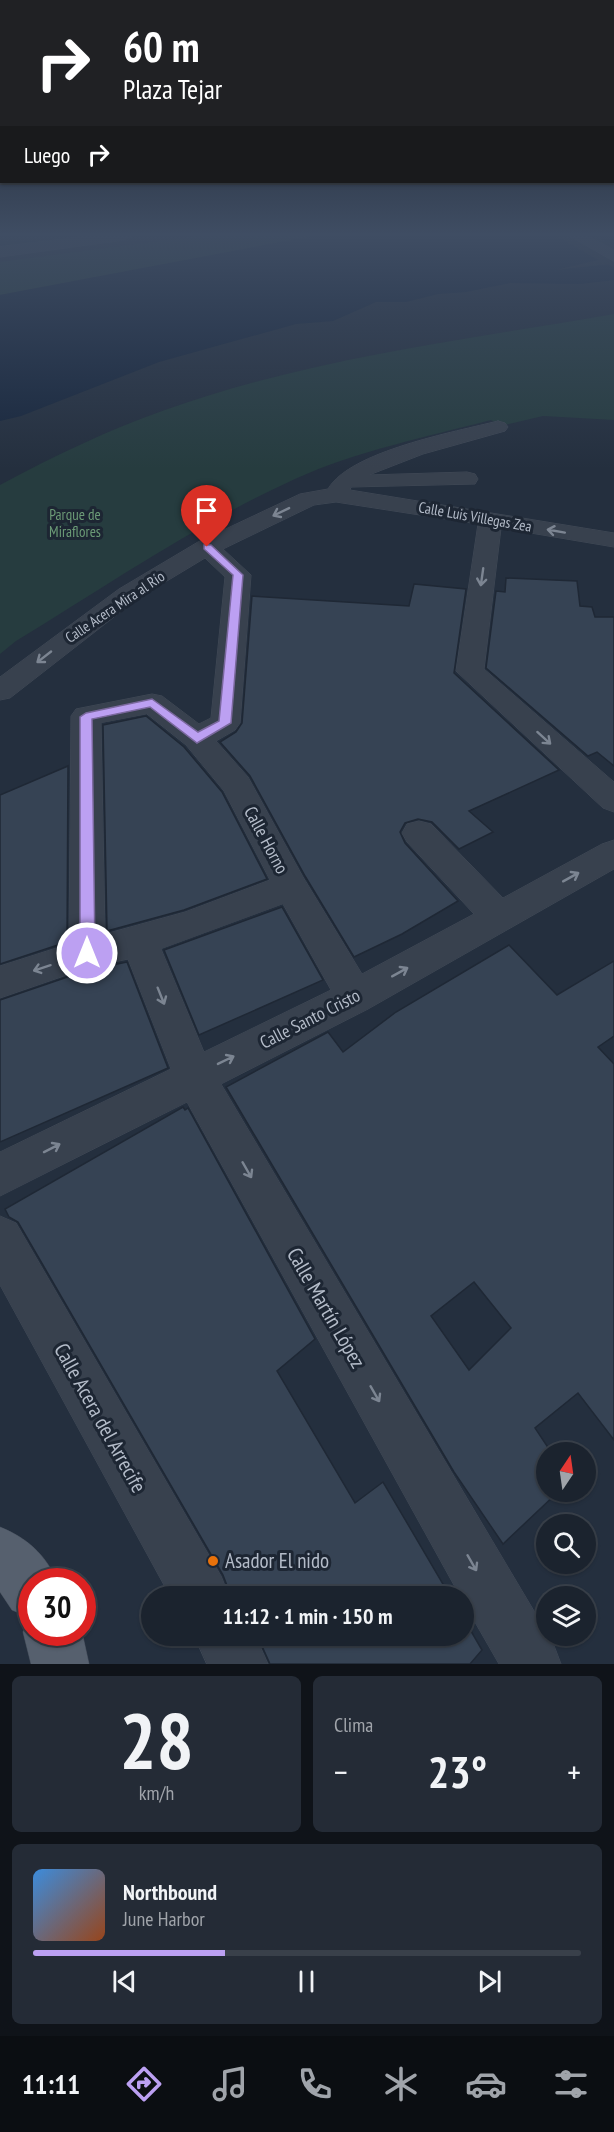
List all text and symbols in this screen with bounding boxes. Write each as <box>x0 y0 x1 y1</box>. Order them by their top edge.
text: 60 m <box>123 19 200 74</box>
icon: right <box>24 24 102 102</box>
text: Plaza Tejar <box>123 72 222 106</box>
icon: right <box>82 138 115 171</box>
text: Luego <box>24 141 70 169</box>
pin <box>181 485 232 547</box>
icon: arrive <box>190 494 223 527</box>
street label: Calle Luis Villegas Zea <box>417 497 533 536</box>
park label: Parque de Miraflores <box>49 505 101 541</box>
one-way arrow <box>272 506 290 518</box>
one-way arrow <box>547 525 567 536</box>
street label: Calle Acera Mira al Río <box>61 566 168 647</box>
one-way arrow <box>477 567 488 587</box>
one-way arrow <box>36 650 52 663</box>
one-way arrow <box>537 731 552 745</box>
street label: Calle Horno <box>239 802 294 878</box>
one-way arrow <box>561 871 579 882</box>
position arrow <box>55 921 119 985</box>
one-way arrow <box>33 963 52 974</box>
one-way arrow <box>391 966 408 978</box>
street label: Calle Santo Cristo <box>256 983 364 1054</box>
one-way arrow <box>156 986 167 1004</box>
one-way arrow <box>217 1054 235 1066</box>
one-way arrow <box>43 1142 61 1154</box>
one-way arrow <box>242 1161 254 1178</box>
street label: Calle Martín López <box>281 1243 372 1373</box>
street label: Calle Acera del Arrecife <box>48 1338 153 1497</box>
one-way arrow <box>370 1385 382 1402</box>
north arrow <box>536 1442 596 1502</box>
map controls <box>536 1442 596 1646</box>
button: search <box>536 1514 596 1574</box>
place label: Asador El nido <box>225 1547 329 1574</box>
marker: Asador El nido <box>206 1554 220 1568</box>
one-way arrow <box>467 1554 478 1572</box>
speed limit sign: 30 <box>18 1568 96 1646</box>
button: layers <box>536 1586 596 1646</box>
text: 11:12 · 1 min · 150 m <box>222 1602 393 1630</box>
text: 28 <box>119 1690 194 1791</box>
text: Clima <box>334 1712 373 1738</box>
text: 23° <box>428 1742 487 1800</box>
text: − <box>334 1750 348 1793</box>
text: + <box>567 1750 581 1793</box>
text: km/h <box>139 1780 174 1806</box>
text: Northbound <box>123 1878 217 1906</box>
text: June Harbor <box>123 1906 205 1932</box>
icon: previous <box>108 1965 141 1998</box>
icon: pause <box>290 1965 323 1998</box>
icon: next <box>473 1965 506 1998</box>
icon: directions <box>123 2063 165 2105</box>
icon: music <box>209 2063 251 2105</box>
icon: phone <box>294 2063 336 2105</box>
icon: climate <box>380 2063 422 2105</box>
icon: car <box>465 2063 507 2105</box>
icon: filters <box>550 2063 592 2105</box>
text: 11:11 <box>22 2067 80 2101</box>

